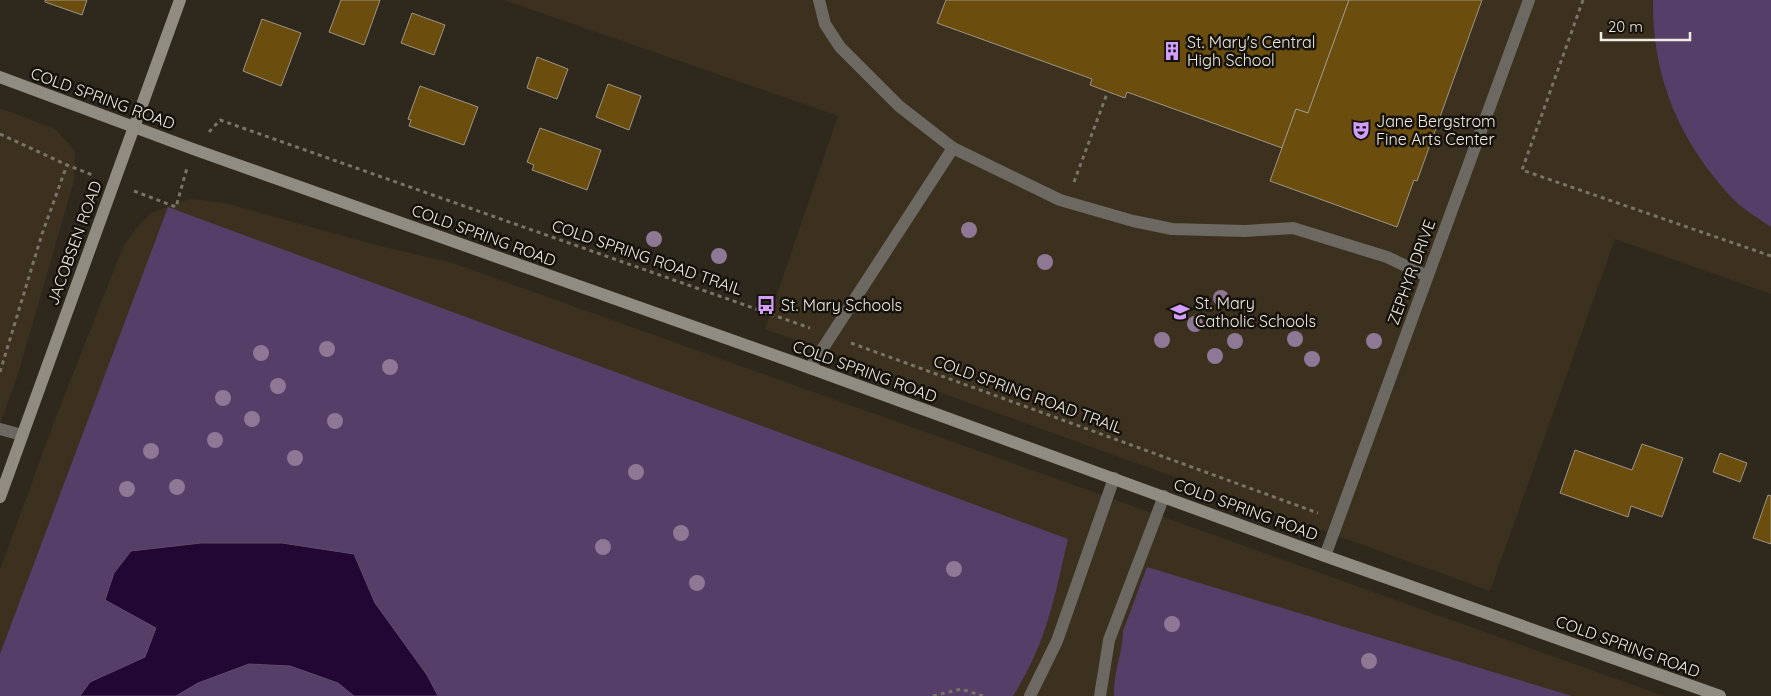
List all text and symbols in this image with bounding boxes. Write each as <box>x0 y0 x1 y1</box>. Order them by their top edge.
scale bar <box>1601 10 1690 42</box>
text: 20 m <box>1608 17 1643 36</box>
place label: St. Mary's Central High School <box>1187 32 1315 70</box>
building icon: St. Mary's Central High School <box>1161 40 1183 62</box>
street label: COLD SPRING ROAD <box>28 63 178 133</box>
place label: Jane Bergstrom Fine Arts Center <box>1376 111 1496 149</box>
theatre icon: Jane Bergstrom Fine Arts Center <box>1350 119 1372 141</box>
street label: JACOBSEN ROAD <box>42 178 106 308</box>
street label: COLD SPRING ROAD <box>409 200 559 270</box>
street label: COLD SPRING ROAD TRAIL <box>549 215 745 299</box>
street label: ZEPHYR DRIVE <box>1383 217 1439 327</box>
place label: St. Mary Catholic Schools <box>1195 293 1316 331</box>
bus stop icon: St. Mary Schools <box>755 294 777 316</box>
place label: St. Mary Schools <box>781 295 902 315</box>
school or university icon: St. Mary Catholic Schools <box>1169 301 1191 323</box>
street label: COLD SPRING ROAD <box>790 336 940 406</box>
street label: COLD SPRING ROAD TRAIL <box>931 350 1126 438</box>
street label: COLD SPRING ROAD <box>1171 474 1321 544</box>
street label: COLD SPRING ROAD <box>1553 611 1703 681</box>

